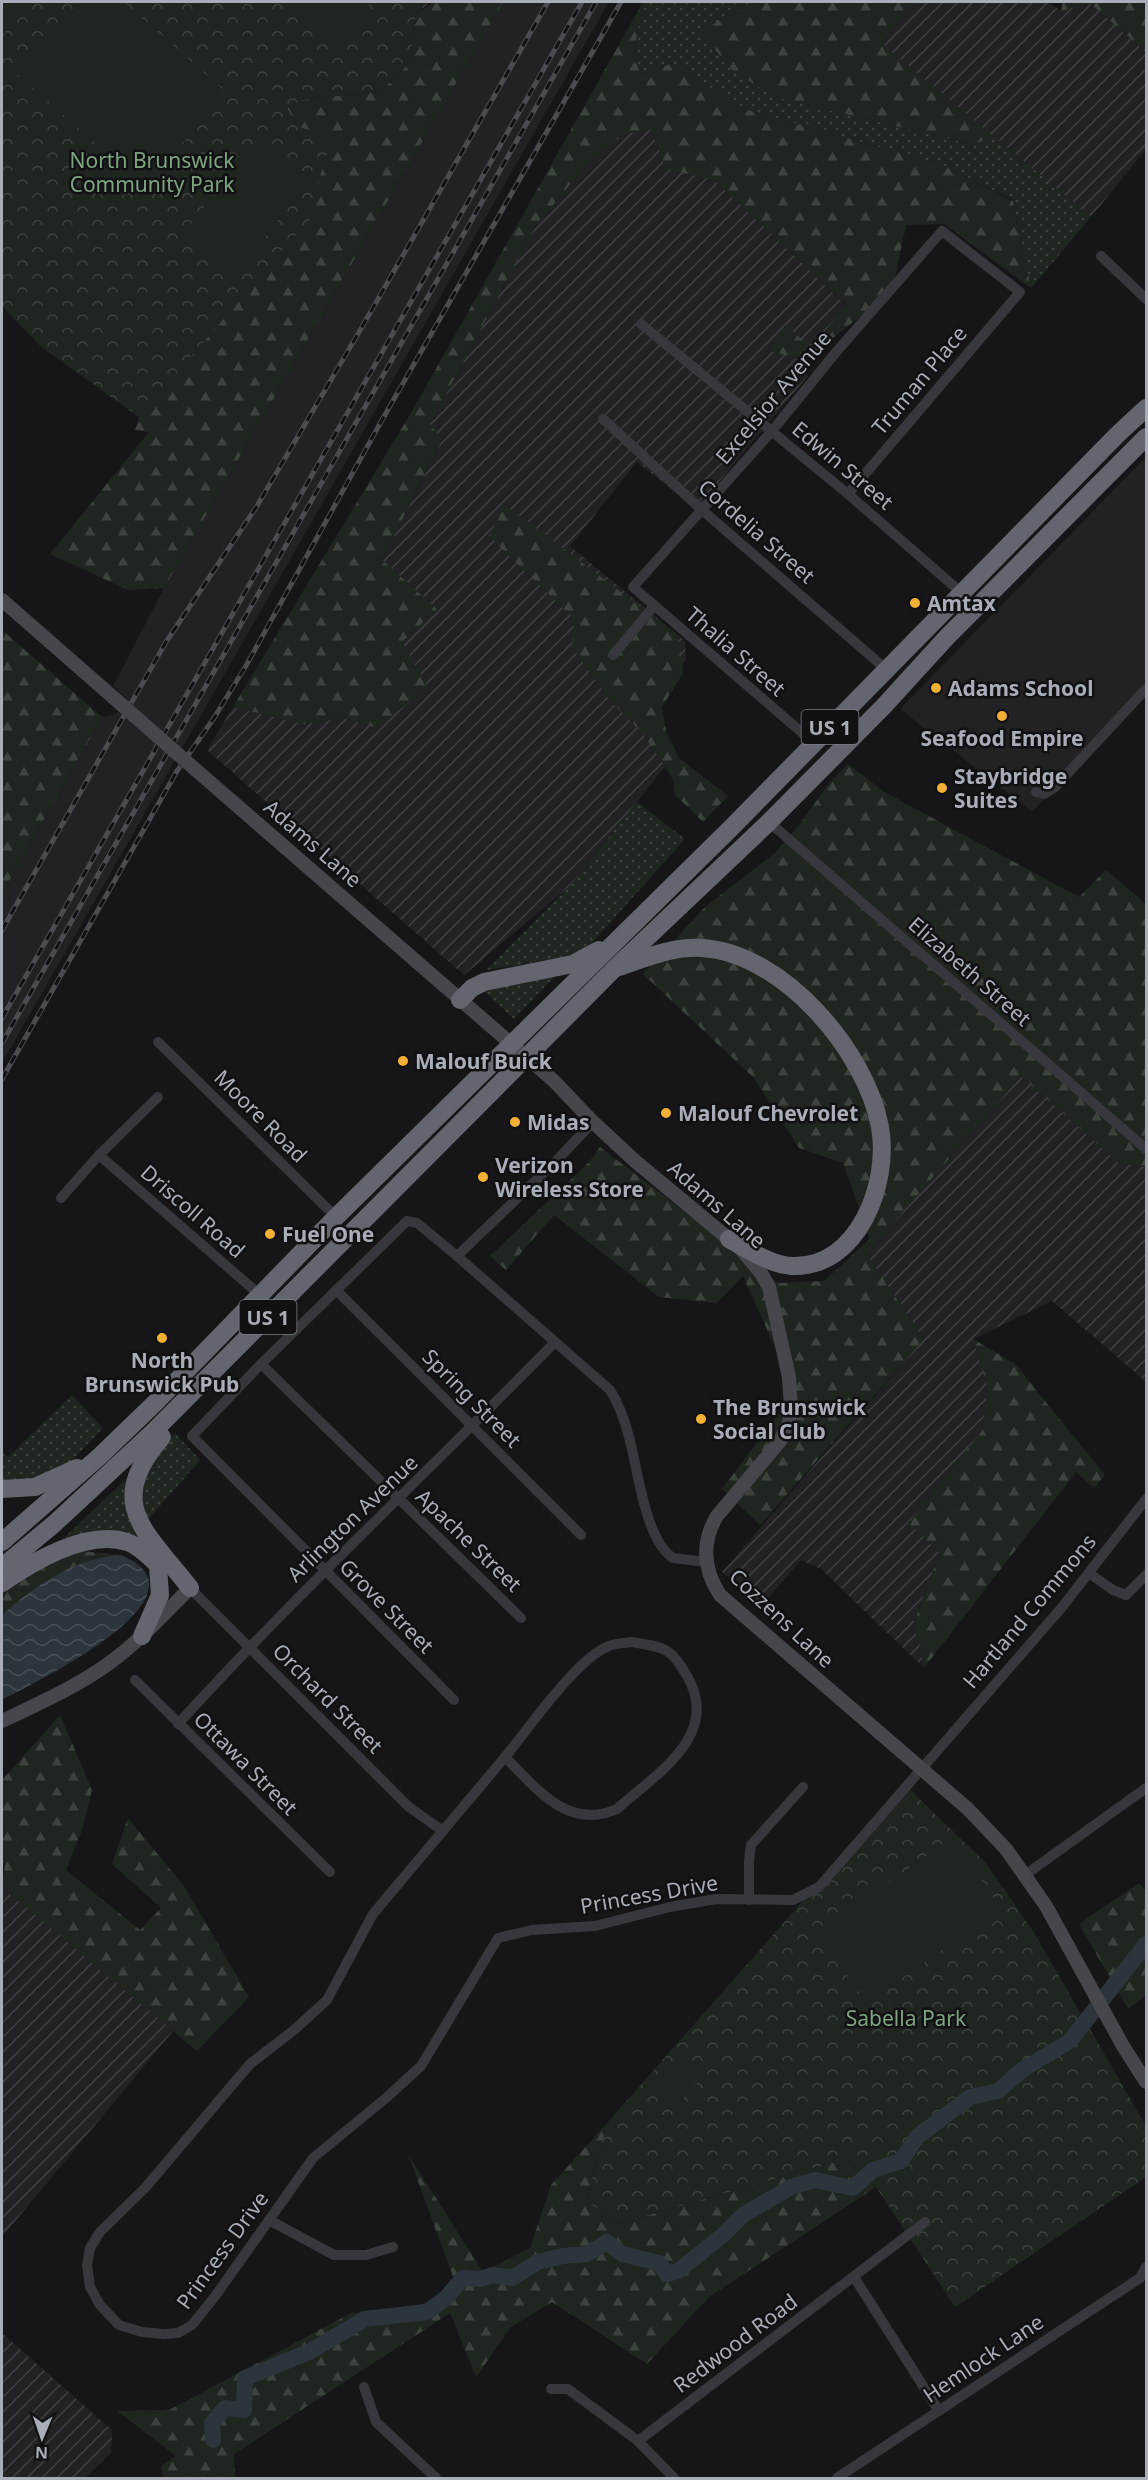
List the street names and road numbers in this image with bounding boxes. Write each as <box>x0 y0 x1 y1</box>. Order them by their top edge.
street label: Truman Place <box>865 320 973 440</box>
street label: Excelsior Avenue <box>709 325 837 469</box>
street label: Edwin Street <box>787 415 900 516</box>
street label: Cordelia Street <box>693 473 821 590</box>
street label: Thalia Street <box>680 600 792 702</box>
road number: US 1 <box>802 710 858 744</box>
street label: Adams Lane <box>258 793 368 893</box>
street label: Elizabeth Street <box>903 910 1037 1032</box>
street label: Moore Road <box>209 1064 313 1168</box>
street label: Adams Lane <box>662 1154 772 1254</box>
street label: Driscoll Road <box>135 1158 251 1264</box>
road number: US 1 <box>240 1300 296 1334</box>
street label: Spring Street <box>417 1343 528 1454</box>
street label: Arlington Avenue <box>281 1448 423 1588</box>
street label: Apache Street <box>410 1482 528 1598</box>
street label: Hartland Commons <box>956 1528 1102 1694</box>
street label: Grove Street <box>334 1553 440 1659</box>
street label: Cozzens Lane <box>724 1562 840 1674</box>
street label: Orchard Street <box>267 1637 389 1759</box>
street label: Ottawa Street <box>188 1705 304 1821</box>
street label: Princess Drive <box>578 1868 720 1920</box>
street label: Princess Drive <box>170 2185 274 2315</box>
street label: Redwood Road <box>667 2287 803 2399</box>
street label: Hemlock Lane <box>917 2307 1049 2409</box>

